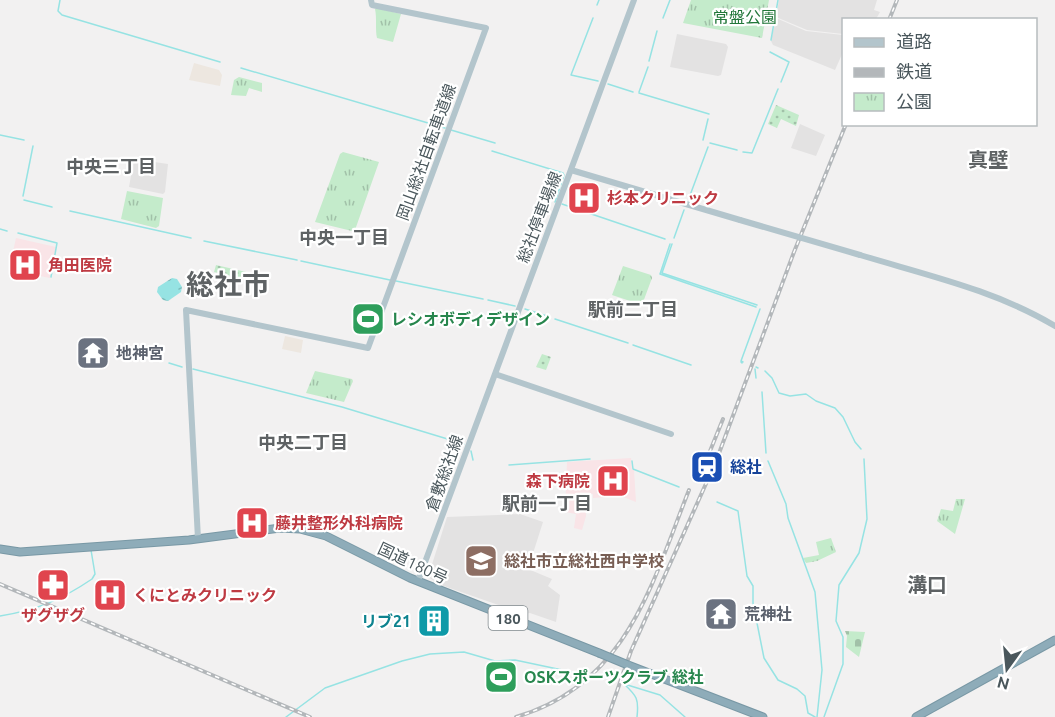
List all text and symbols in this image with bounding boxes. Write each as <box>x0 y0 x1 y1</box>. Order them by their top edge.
park label: 常盤公園 <box>713 8 777 26</box>
legend <box>842 18 1037 126</box>
text: 道路 <box>896 31 932 51</box>
text: 鉄道 <box>896 61 932 81</box>
street label: 岡山総社自転車道線 <box>393 81 459 223</box>
text: 公園 <box>896 91 932 111</box>
district label: 真壁 <box>968 148 1008 171</box>
district label: 中央三丁目 <box>66 156 156 176</box>
street label: 総社停車場線 <box>513 169 565 265</box>
hospital icon: 杉本クリニック <box>566 180 602 216</box>
place label: 杉本クリニック <box>607 189 719 207</box>
district label: 中央一丁目 <box>299 227 389 247</box>
hospital icon: 角田医院 <box>7 247 43 283</box>
place label: 角田医院 <box>48 256 112 274</box>
district label: 総社市 <box>186 268 270 299</box>
district label: 駅前二丁目 <box>588 299 678 319</box>
sports icon: レシオボディデザイン <box>350 301 386 337</box>
place label: レシオボディデザイン <box>391 310 550 328</box>
temple icon: 地神宮 <box>75 335 111 371</box>
place label: 地神宮 <box>116 344 164 362</box>
district label: 中央二丁目 <box>258 432 348 452</box>
street label: 倉敷総社線 <box>422 432 466 514</box>
station icon: 総社 <box>689 449 725 485</box>
place label: 総社 <box>730 458 762 476</box>
hospital icon: 森下病院 <box>595 463 631 499</box>
place label: 森下病院 <box>526 472 590 490</box>
district label: 駅前一丁目 <box>502 493 592 513</box>
hospital icon: 藤井整形外科病院 <box>234 505 270 541</box>
place label: 藤井整形外科病院 <box>275 514 403 532</box>
street label: 国道180号 <box>375 539 451 587</box>
school or university icon: 総社市立総社西中学校 <box>463 543 499 579</box>
place label: 総社市立総社西中学校 <box>504 552 664 570</box>
pharmacy icon: ザグザグ <box>35 567 71 603</box>
district label: 溝口 <box>907 573 947 596</box>
hospital icon: くにとみクリニック <box>92 577 128 613</box>
place label: くにとみクリニック <box>133 586 277 604</box>
temple icon: 荒神社 <box>703 596 739 632</box>
building icon: リブ21 <box>416 603 452 639</box>
place label: 荒神社 <box>744 605 792 623</box>
place label: ザグザグ <box>21 606 85 624</box>
road number: 180 <box>488 606 528 630</box>
place label: リブ21 <box>361 612 411 630</box>
north arrow <box>977 639 1037 699</box>
sports icon: OSKスポーツクラブ 総社 <box>483 659 519 695</box>
place label: OSKスポーツクラブ 総社 <box>524 668 704 686</box>
text: N <box>995 673 1011 694</box>

